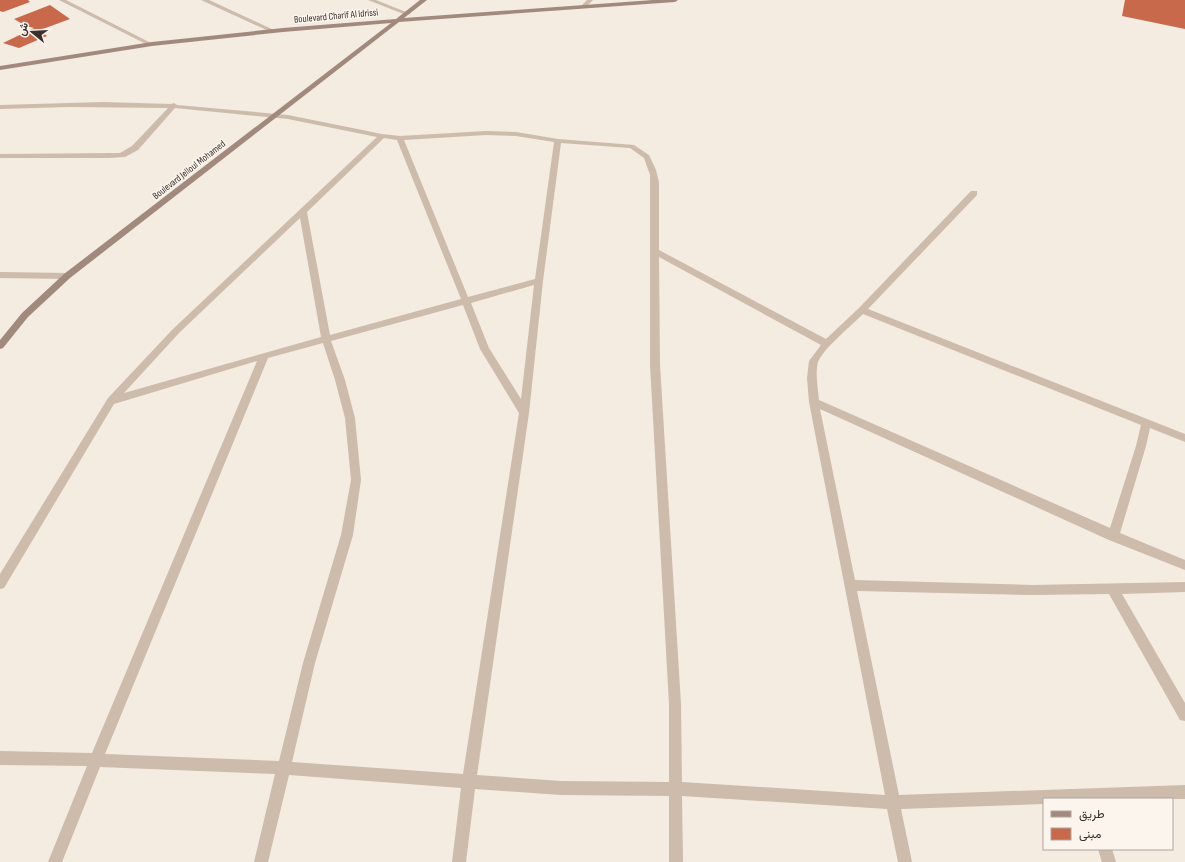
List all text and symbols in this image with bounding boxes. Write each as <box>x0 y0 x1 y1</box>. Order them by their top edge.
street label: Boulevard Charif Al Idrissi <box>293 6 379 26</box>
north arrow <box>12 12 52 52</box>
text: ش <box>15 21 31 37</box>
street label: Boulevard Jelloul Mohamed <box>150 138 228 202</box>
legend <box>1043 798 1173 850</box>
text: طريق <box>1079 807 1105 822</box>
text: مبنى <box>1079 827 1101 842</box>

